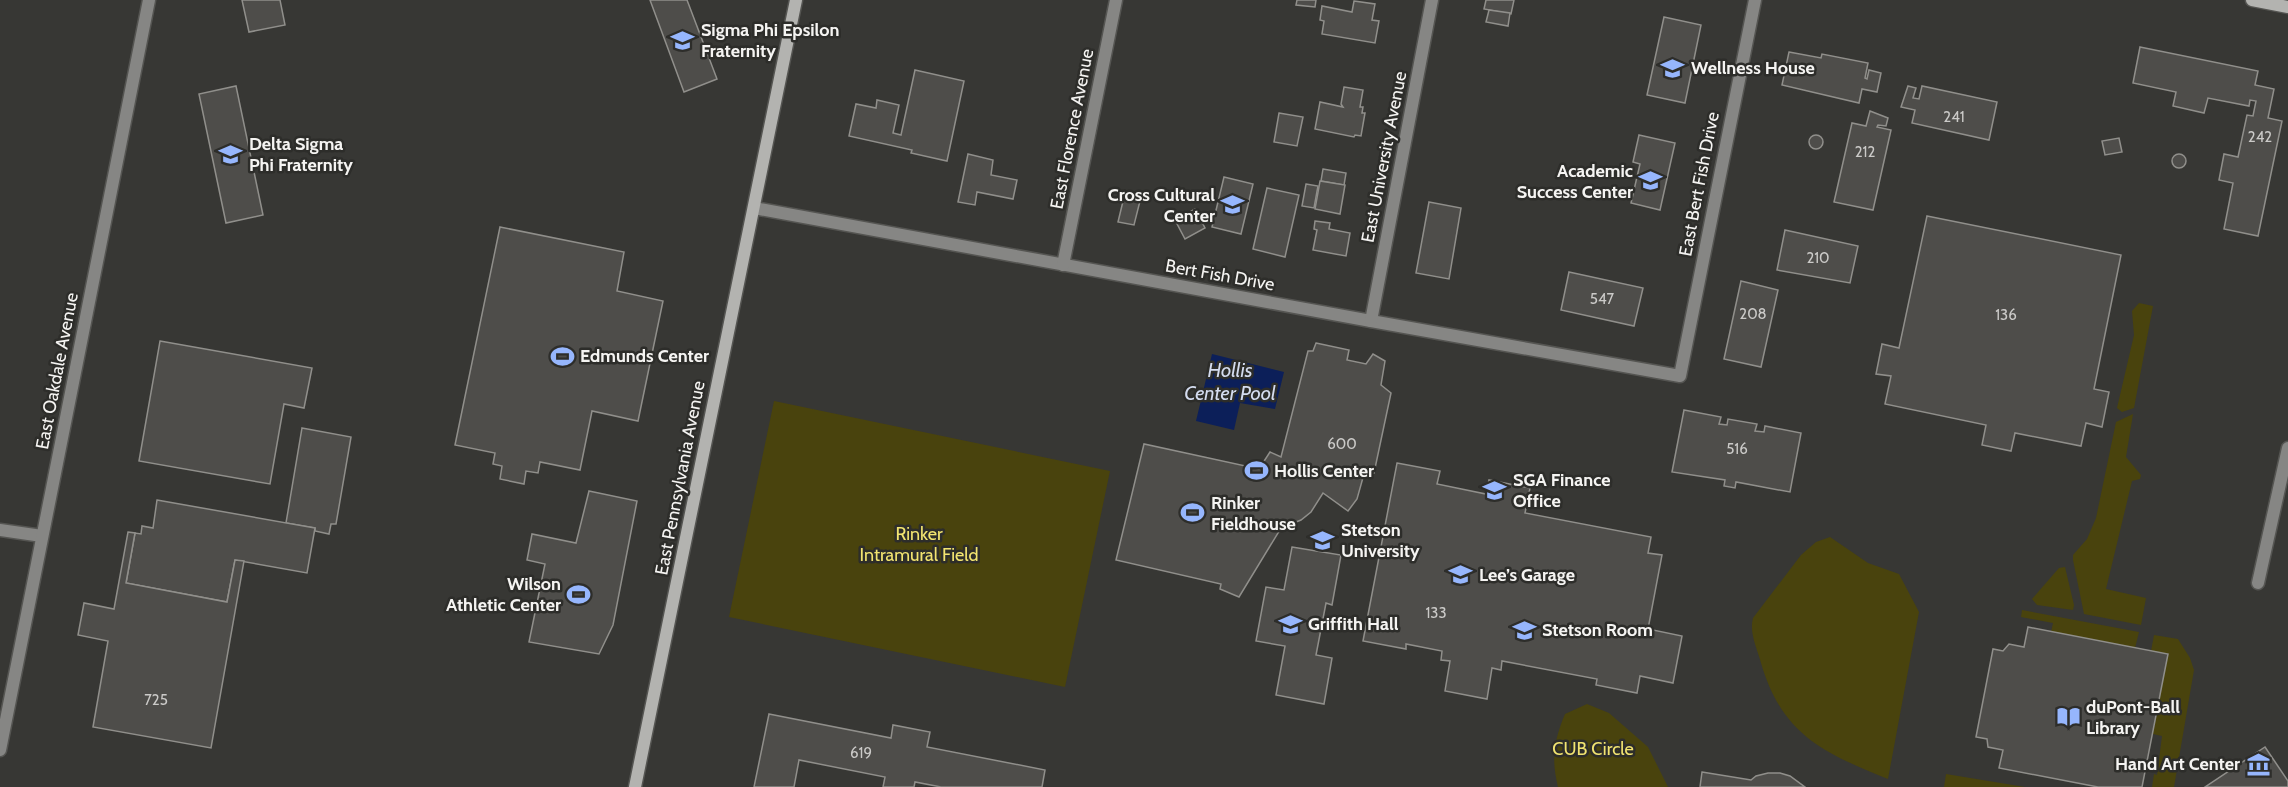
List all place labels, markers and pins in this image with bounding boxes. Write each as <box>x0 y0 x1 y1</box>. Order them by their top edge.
place label: Sigma Phi Epsilon Fraternity <box>701 19 839 62</box>
school or university icon: Sigma Phi Epsilon Fraternity <box>670 27 696 53</box>
school or university icon: Wellness House <box>1660 55 1686 81</box>
place label: Wellness House <box>1691 57 1815 79</box>
place label: Delta Sigma Phi Fraternity <box>249 133 353 176</box>
school or university icon: Delta Sigma Phi Fraternity <box>218 141 244 167</box>
place label: Academic Success Center <box>1517 160 1633 203</box>
school or university icon: Academic Success Center <box>1638 168 1664 194</box>
place label: Cross Cultural Center <box>1108 184 1215 227</box>
school or university icon: Cross Cultural Center <box>1220 192 1246 218</box>
sports icon: Edmunds Center <box>549 343 575 369</box>
place label: Edmunds Center <box>580 345 709 367</box>
sports icon: Hollis Center <box>1243 458 1269 484</box>
place label: Hollis Center <box>1274 460 1374 482</box>
place label: SGA Finance Office <box>1513 469 1611 512</box>
school or university icon: SGA Finance Office <box>1482 477 1508 503</box>
place label: Rinker Fieldhouse <box>1211 492 1296 535</box>
sports icon: Rinker Fieldhouse <box>1180 500 1206 526</box>
place label: Stetson University <box>1341 519 1420 562</box>
school or university icon: Stetson University <box>1310 527 1336 553</box>
school or university icon: Lee’s Garage <box>1448 562 1474 588</box>
place label: Lee’s Garage <box>1479 564 1575 586</box>
place label: Wilson Athletic Center <box>446 573 561 616</box>
sports icon: Wilson Athletic Center <box>566 581 592 607</box>
school or university icon: Griffith Hall <box>1277 611 1303 637</box>
place label: Griffith Hall <box>1308 613 1399 635</box>
school or university icon: Stetson Room <box>1511 617 1537 643</box>
place label: Stetson Room <box>1542 619 1653 641</box>
place label: duPont-Ball Library <box>2086 696 2180 739</box>
library icon: duPont-Ball Library <box>2055 704 2081 730</box>
museum icon: Hand Art Center <box>2245 751 2271 777</box>
place label: Hand Art Center <box>2115 753 2240 775</box>

